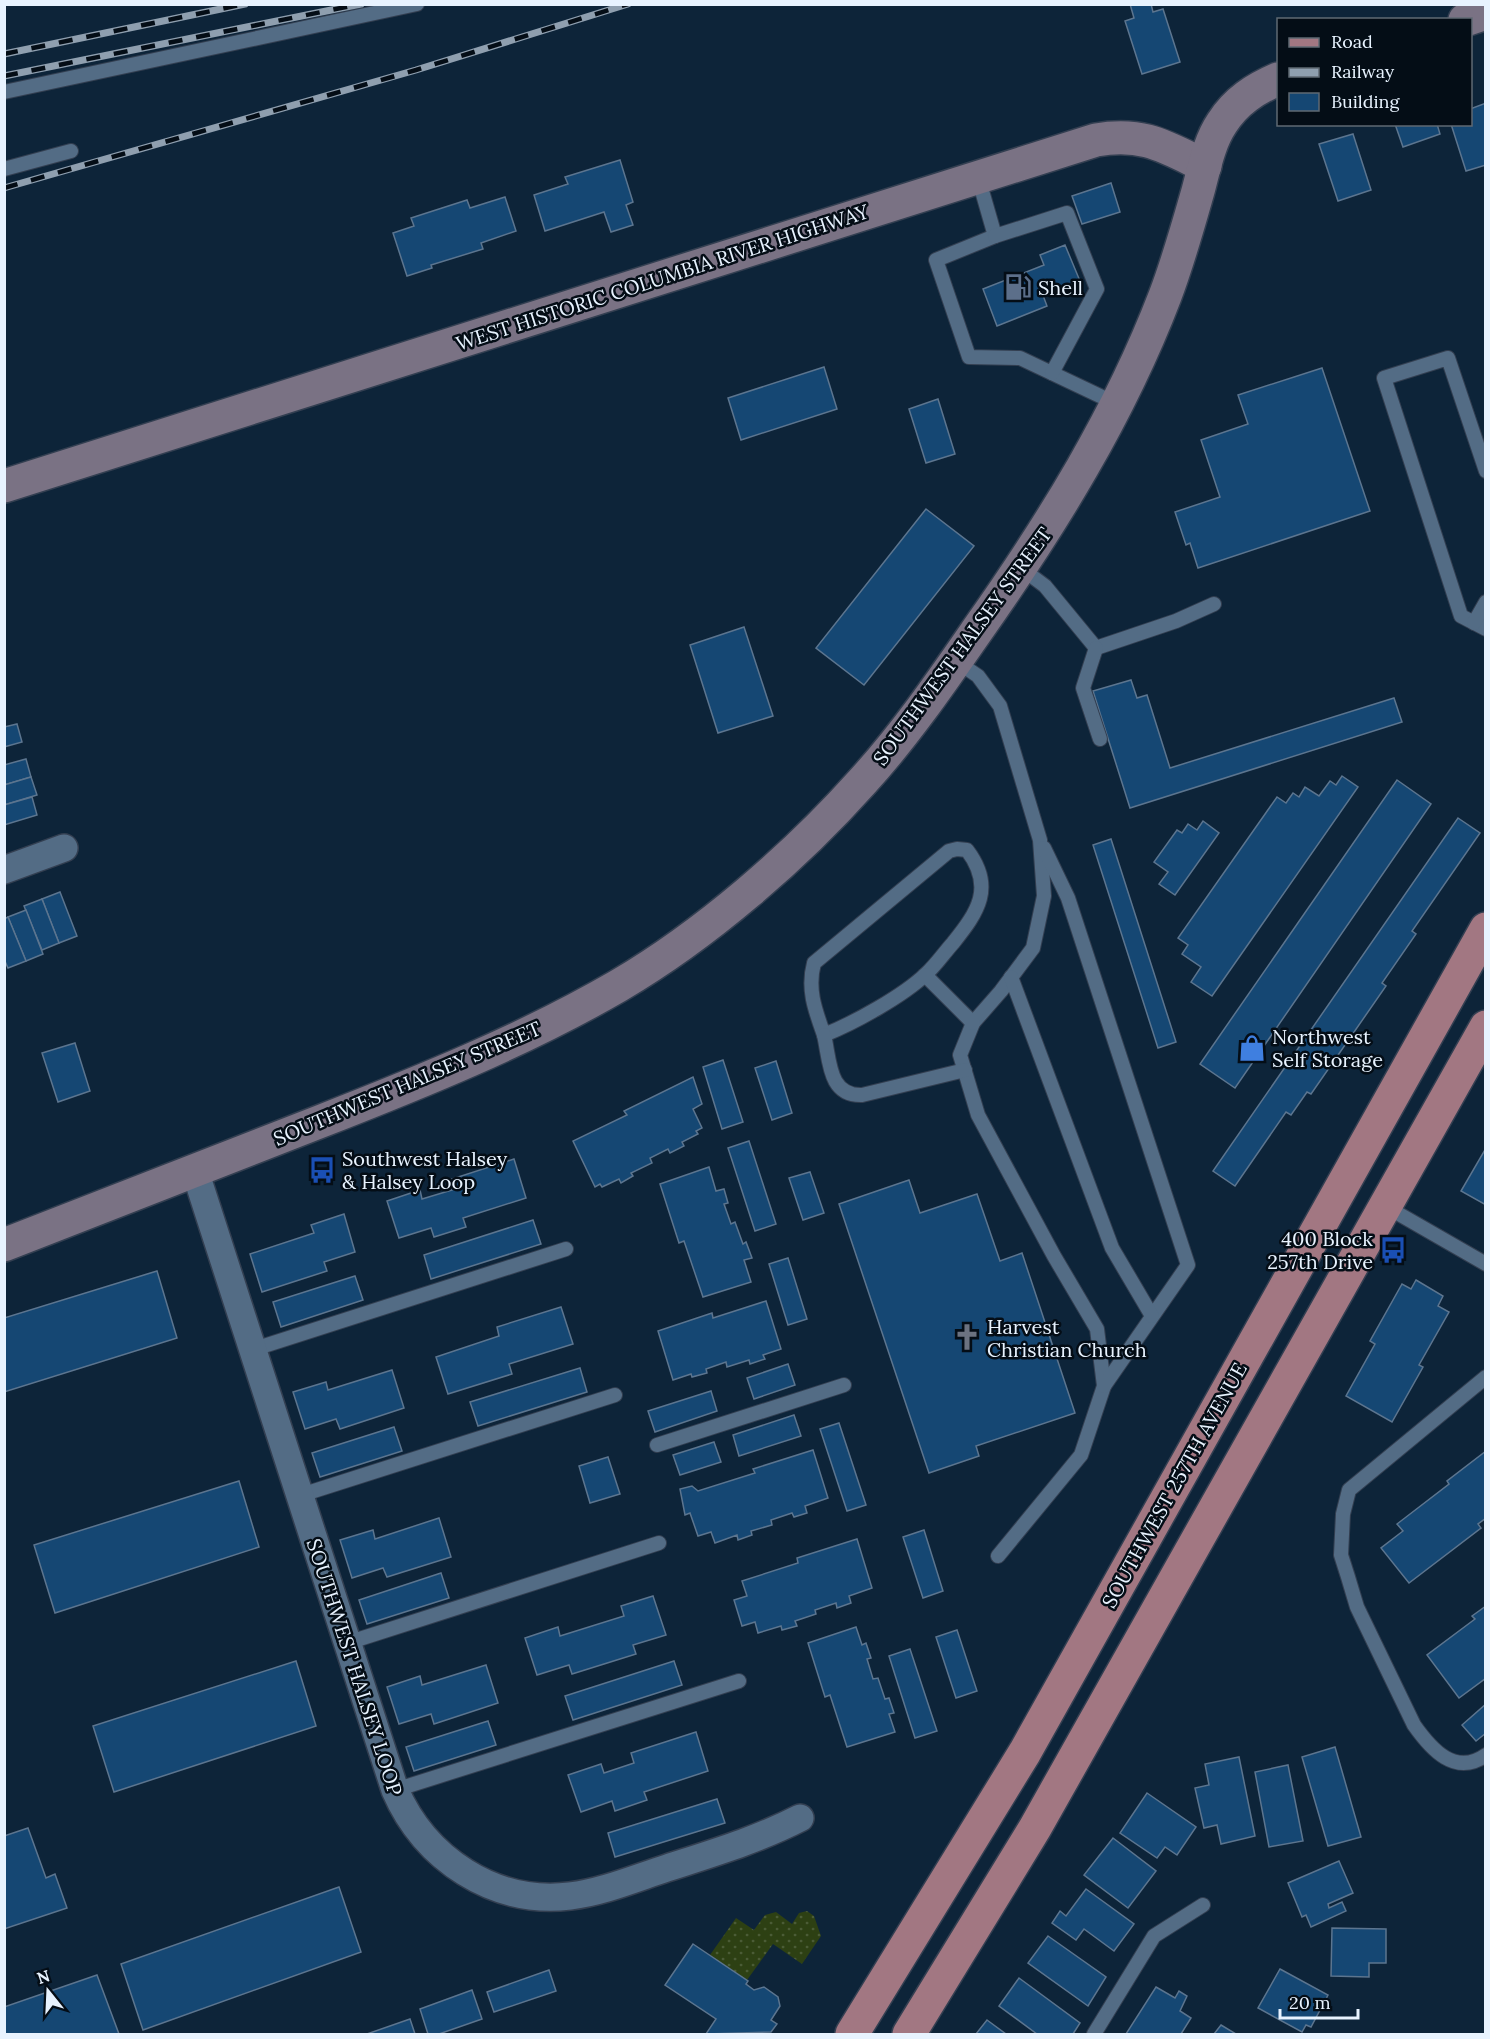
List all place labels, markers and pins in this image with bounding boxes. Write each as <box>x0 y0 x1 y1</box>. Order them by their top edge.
fuel station icon: Shell <box>1003 272 1033 302</box>
place label: Shell <box>1038 275 1083 300</box>
place label: Northwest Self Storage <box>1272 1024 1383 1072</box>
shop icon: Northwest Self Storage <box>1237 1033 1267 1063</box>
place label: Southwest Halsey & Halsey Loop <box>342 1146 508 1194</box>
bus stop icon: Southwest Halsey & Halsey Loop <box>307 1155 337 1185</box>
place label: 400 Block 257th Drive <box>1267 1226 1373 1274</box>
bus stop icon: 400 Block 257th Drive <box>1378 1235 1408 1265</box>
place label: Harvest Christian Church <box>987 1314 1147 1362</box>
church icon: Harvest Christian Church <box>952 1322 982 1352</box>

